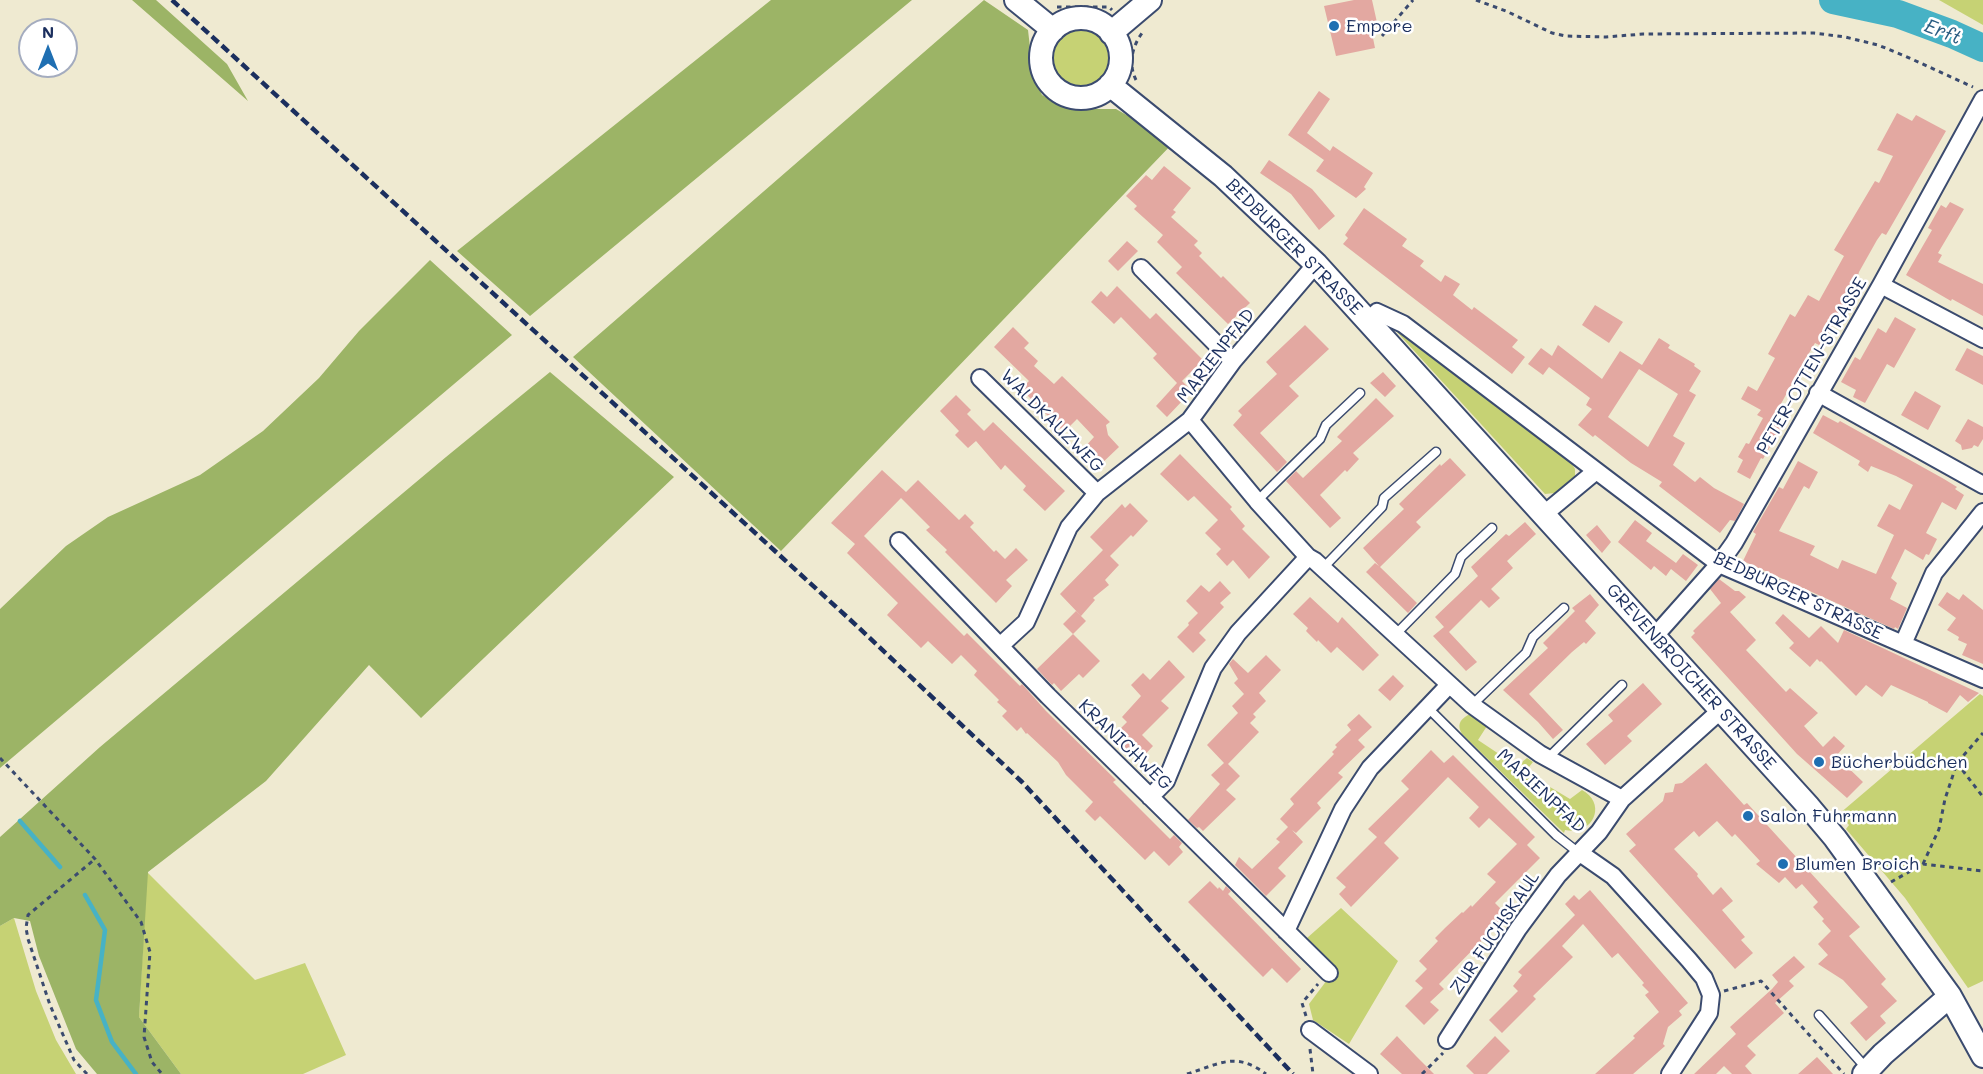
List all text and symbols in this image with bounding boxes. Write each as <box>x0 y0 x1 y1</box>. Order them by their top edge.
water label: Erft <box>1921 14 1965 50</box>
place label: Empore <box>1346 15 1413 37</box>
north arrow <box>18 18 78 78</box>
marker: Empore <box>1327 19 1341 33</box>
text: N <box>42 21 54 42</box>
street label: BEDBURGER STRASSE <box>1221 174 1367 320</box>
street label: PETER-OTTEN-STRASSE <box>1752 274 1872 458</box>
street label: MARIENPFAD <box>1172 305 1260 407</box>
street label: WALDKAUZWEG <box>996 365 1108 477</box>
street label: BEDBURGER STRASSE <box>1710 547 1886 645</box>
street label: GREVENBROICHER STRASSE <box>1602 579 1780 775</box>
street label: KRANICHWEG <box>1074 695 1176 795</box>
street label: MARIENPFAD <box>1492 744 1590 838</box>
place label: Bücherbüdchen <box>1831 751 1968 773</box>
marker: Bücherbüdchen <box>1812 755 1826 769</box>
place label: Salon Fuhrmann <box>1760 805 1897 827</box>
marker: Salon Fuhrmann <box>1741 809 1755 823</box>
place label: Blumen Broich <box>1795 853 1919 875</box>
marker: Blumen Broich <box>1776 857 1790 871</box>
street label: ZUR FUCHSKAUL <box>1446 867 1544 999</box>

